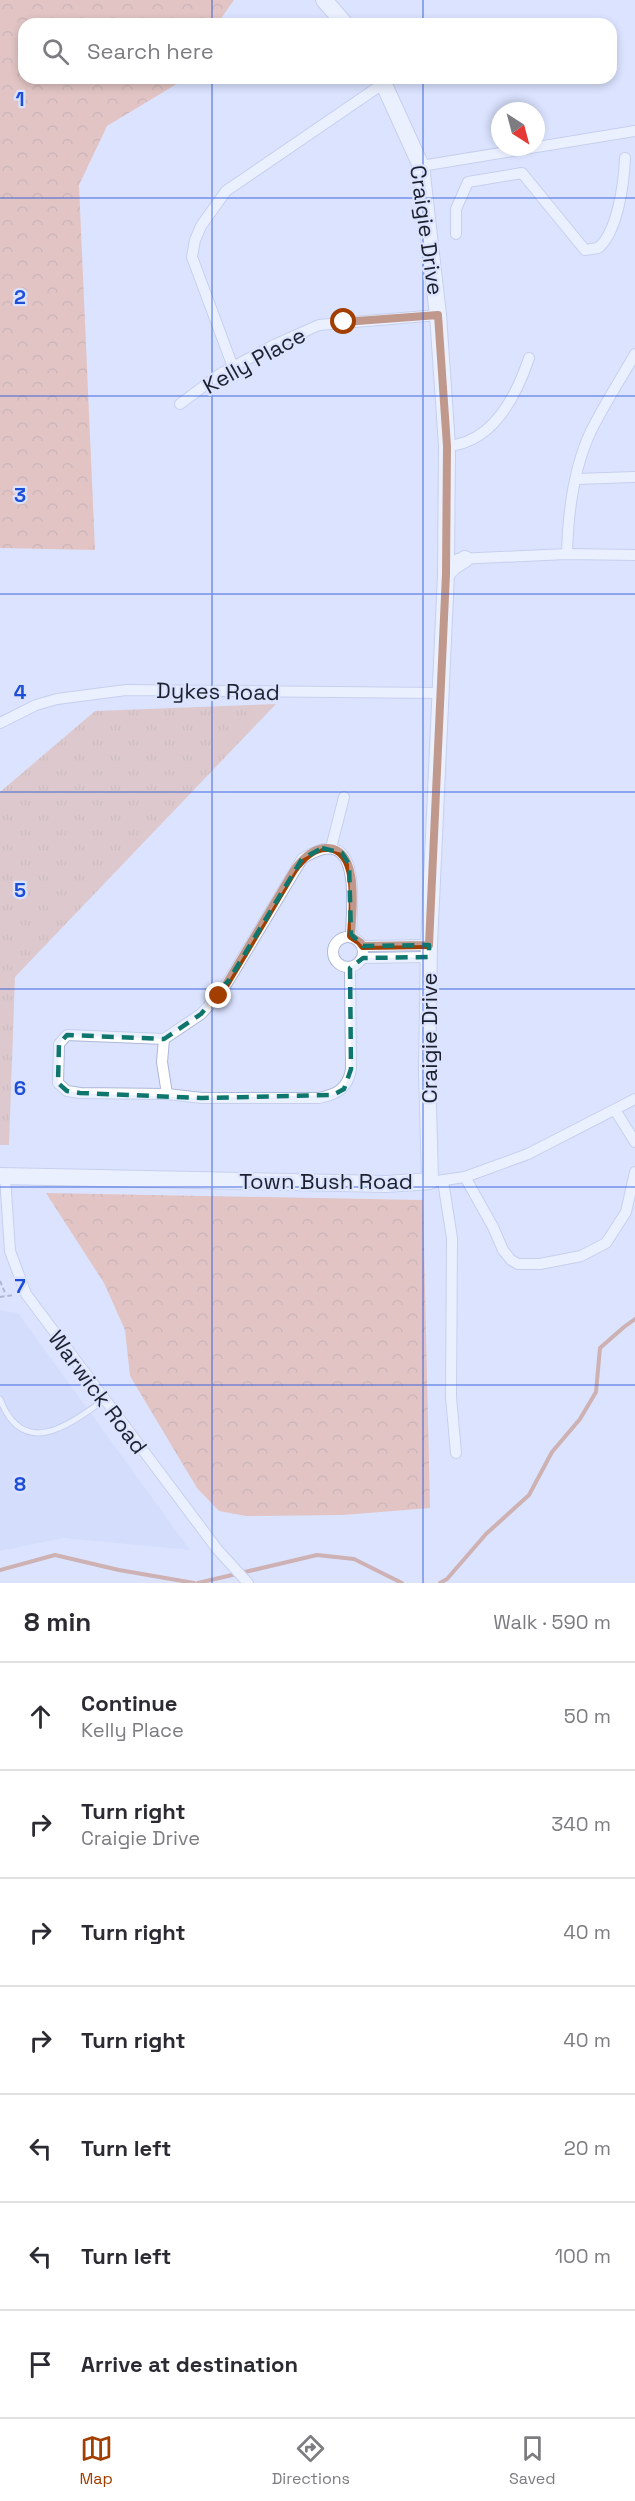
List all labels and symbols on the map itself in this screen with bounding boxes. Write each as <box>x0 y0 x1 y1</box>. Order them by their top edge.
text: 1 <box>15 86 25 112</box>
north arrow <box>491 102 545 156</box>
street label: Craigie Drive <box>404 163 450 297</box>
text: 2 <box>14 284 26 310</box>
route start <box>330 308 356 334</box>
street label: Kelly Place <box>198 320 310 400</box>
text: 3 <box>14 482 26 508</box>
street label: Dykes Road <box>156 676 280 706</box>
text: 4 <box>14 679 27 705</box>
text: 5 <box>14 877 26 903</box>
street label: Craigie Drive <box>415 973 443 1103</box>
route end <box>205 982 231 1008</box>
text: 6 <box>14 1075 26 1101</box>
street label: Town Bush Road <box>239 1167 413 1195</box>
text: 7 <box>14 1273 26 1299</box>
street label: Warwick Road <box>42 1325 154 1459</box>
text: 8 <box>14 1471 26 1497</box>

